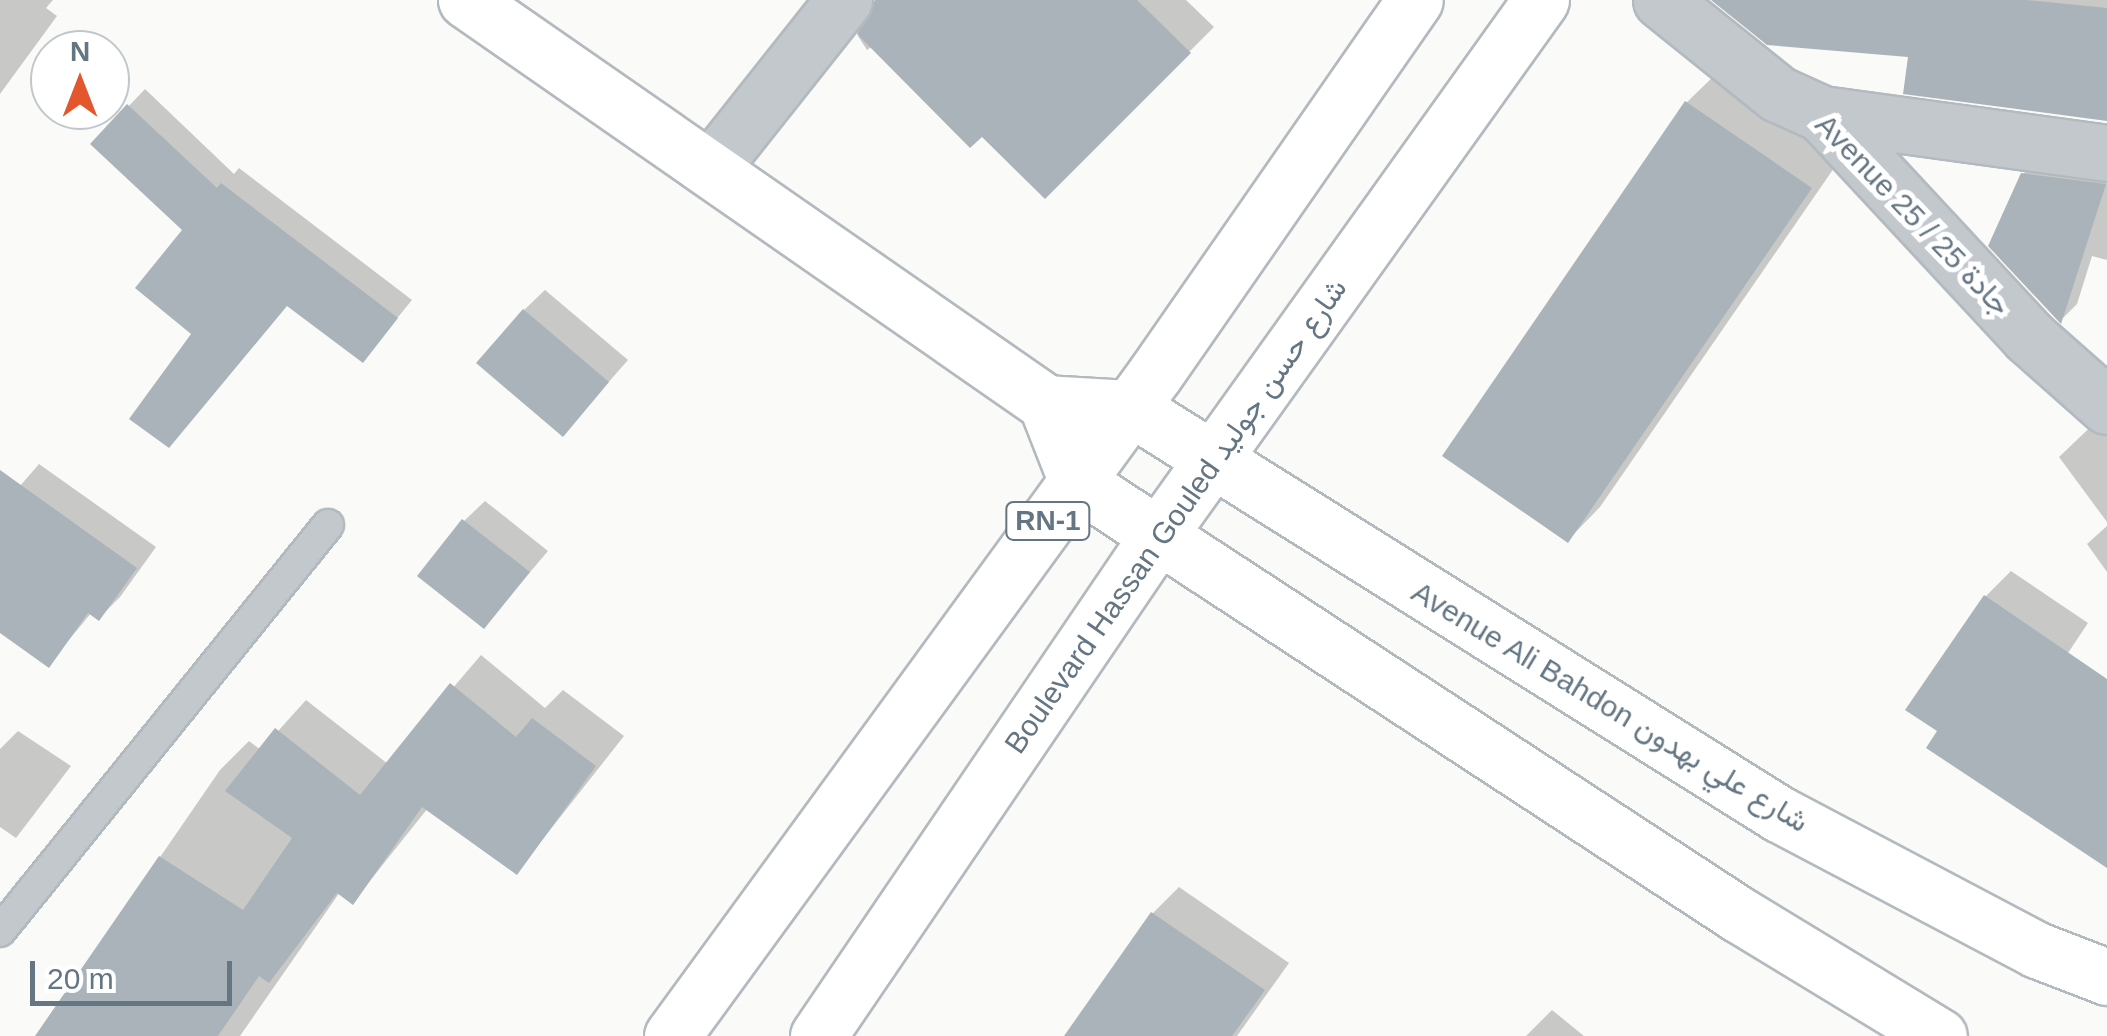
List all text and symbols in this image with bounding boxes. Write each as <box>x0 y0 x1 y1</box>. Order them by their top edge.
north arrow <box>30 30 130 130</box>
text: N <box>70 36 90 67</box>
street label: Avenue 25 / جادة 25 <box>1808 107 2018 323</box>
street label: Boulevard Hassan Gouled شارع حسن جوليد <box>997 272 1355 760</box>
road number: RN-1 <box>1003 498 1093 544</box>
street label: Avenue Ali Bahdon شارع علي بهدون <box>1404 574 1816 840</box>
scale bar <box>35 941 238 1003</box>
text: 20 m <box>47 962 114 995</box>

